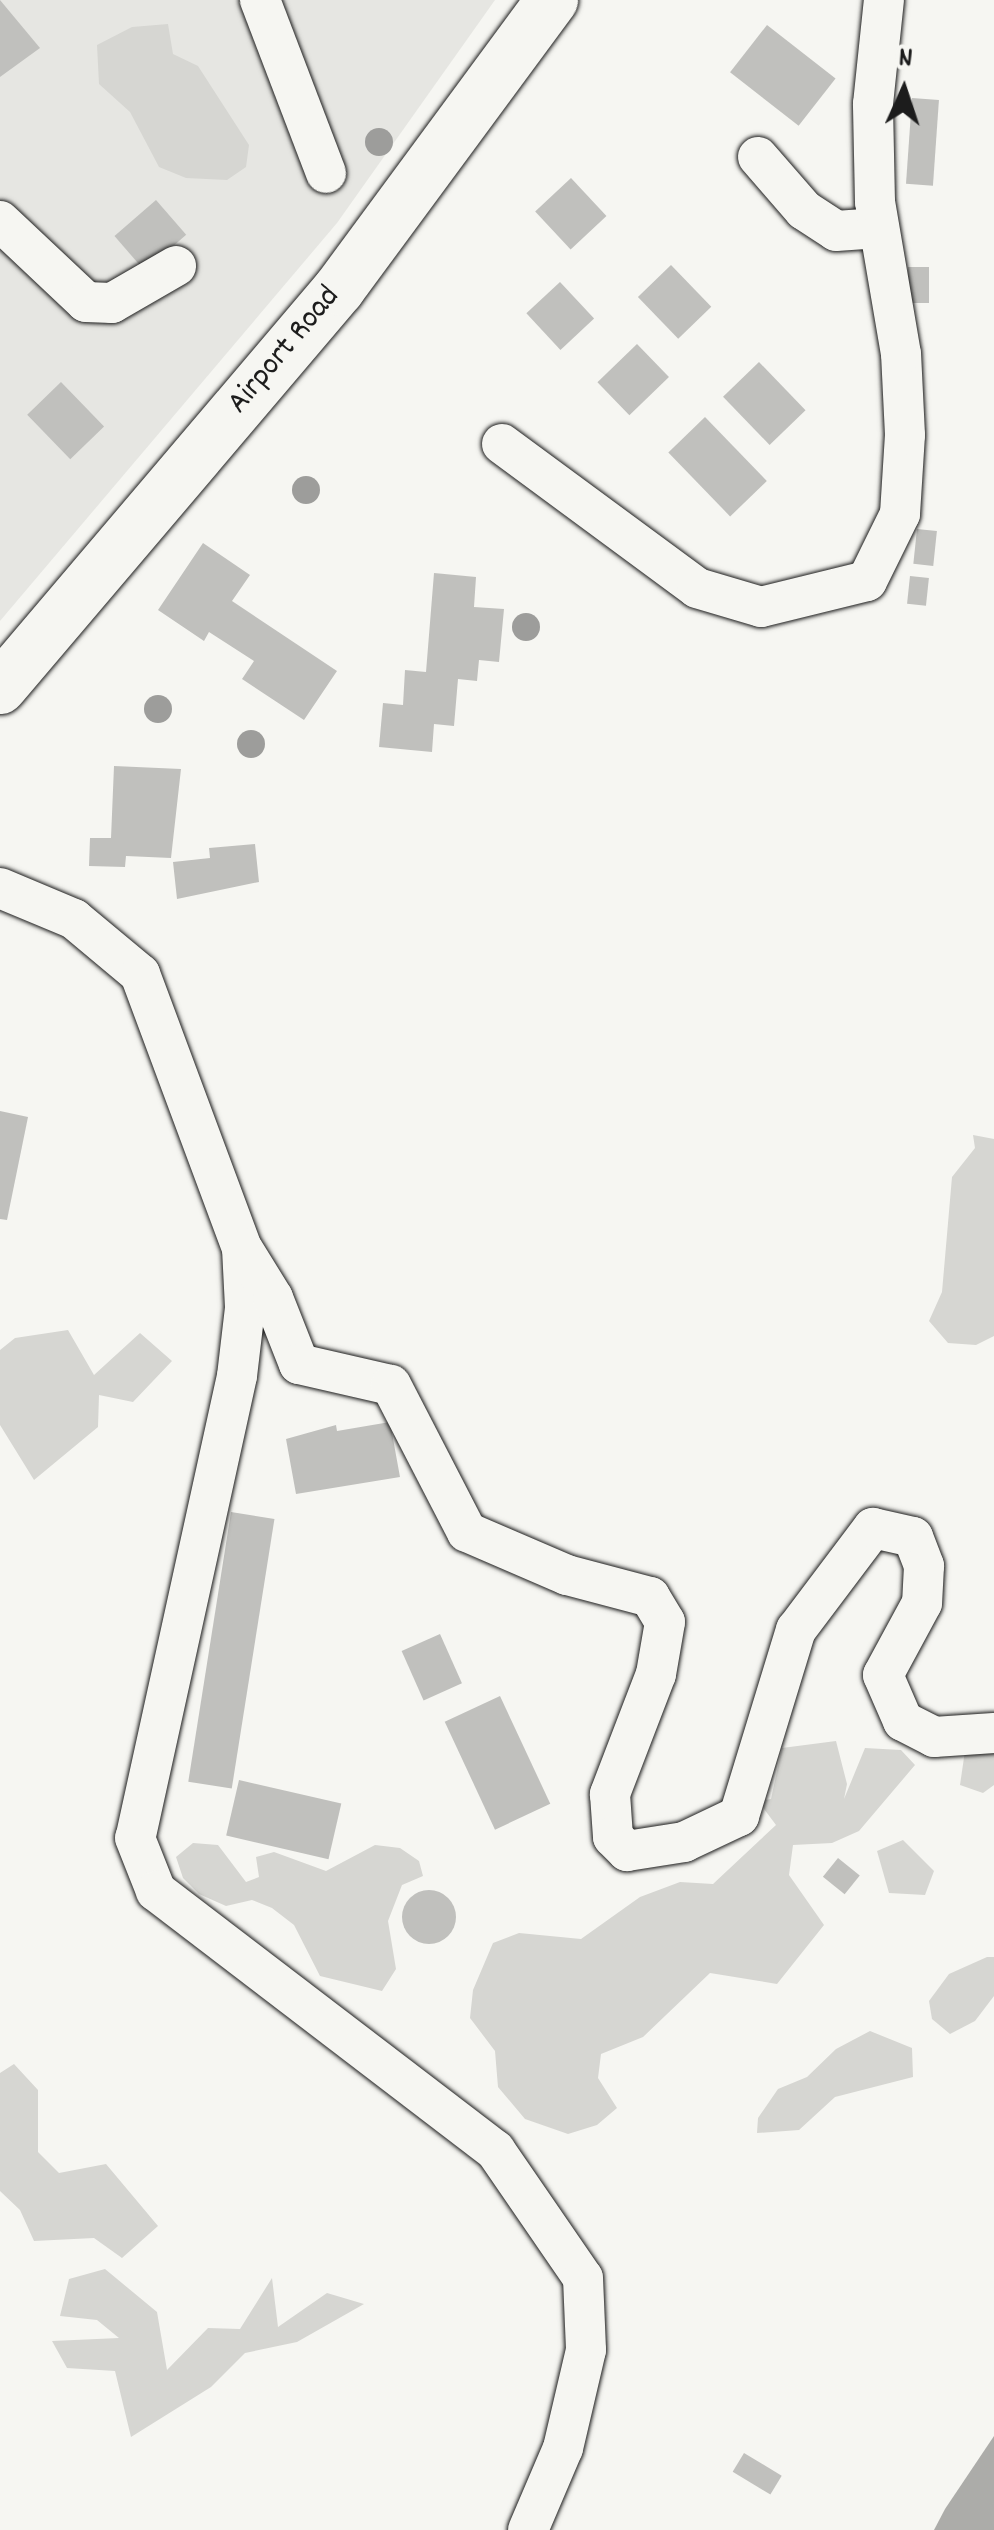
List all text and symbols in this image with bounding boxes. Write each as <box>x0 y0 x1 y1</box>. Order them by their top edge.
north arrow <box>854 40 954 140</box>
text: N <box>898 40 914 80</box>
street label: Airport Road <box>220 279 350 423</box>

